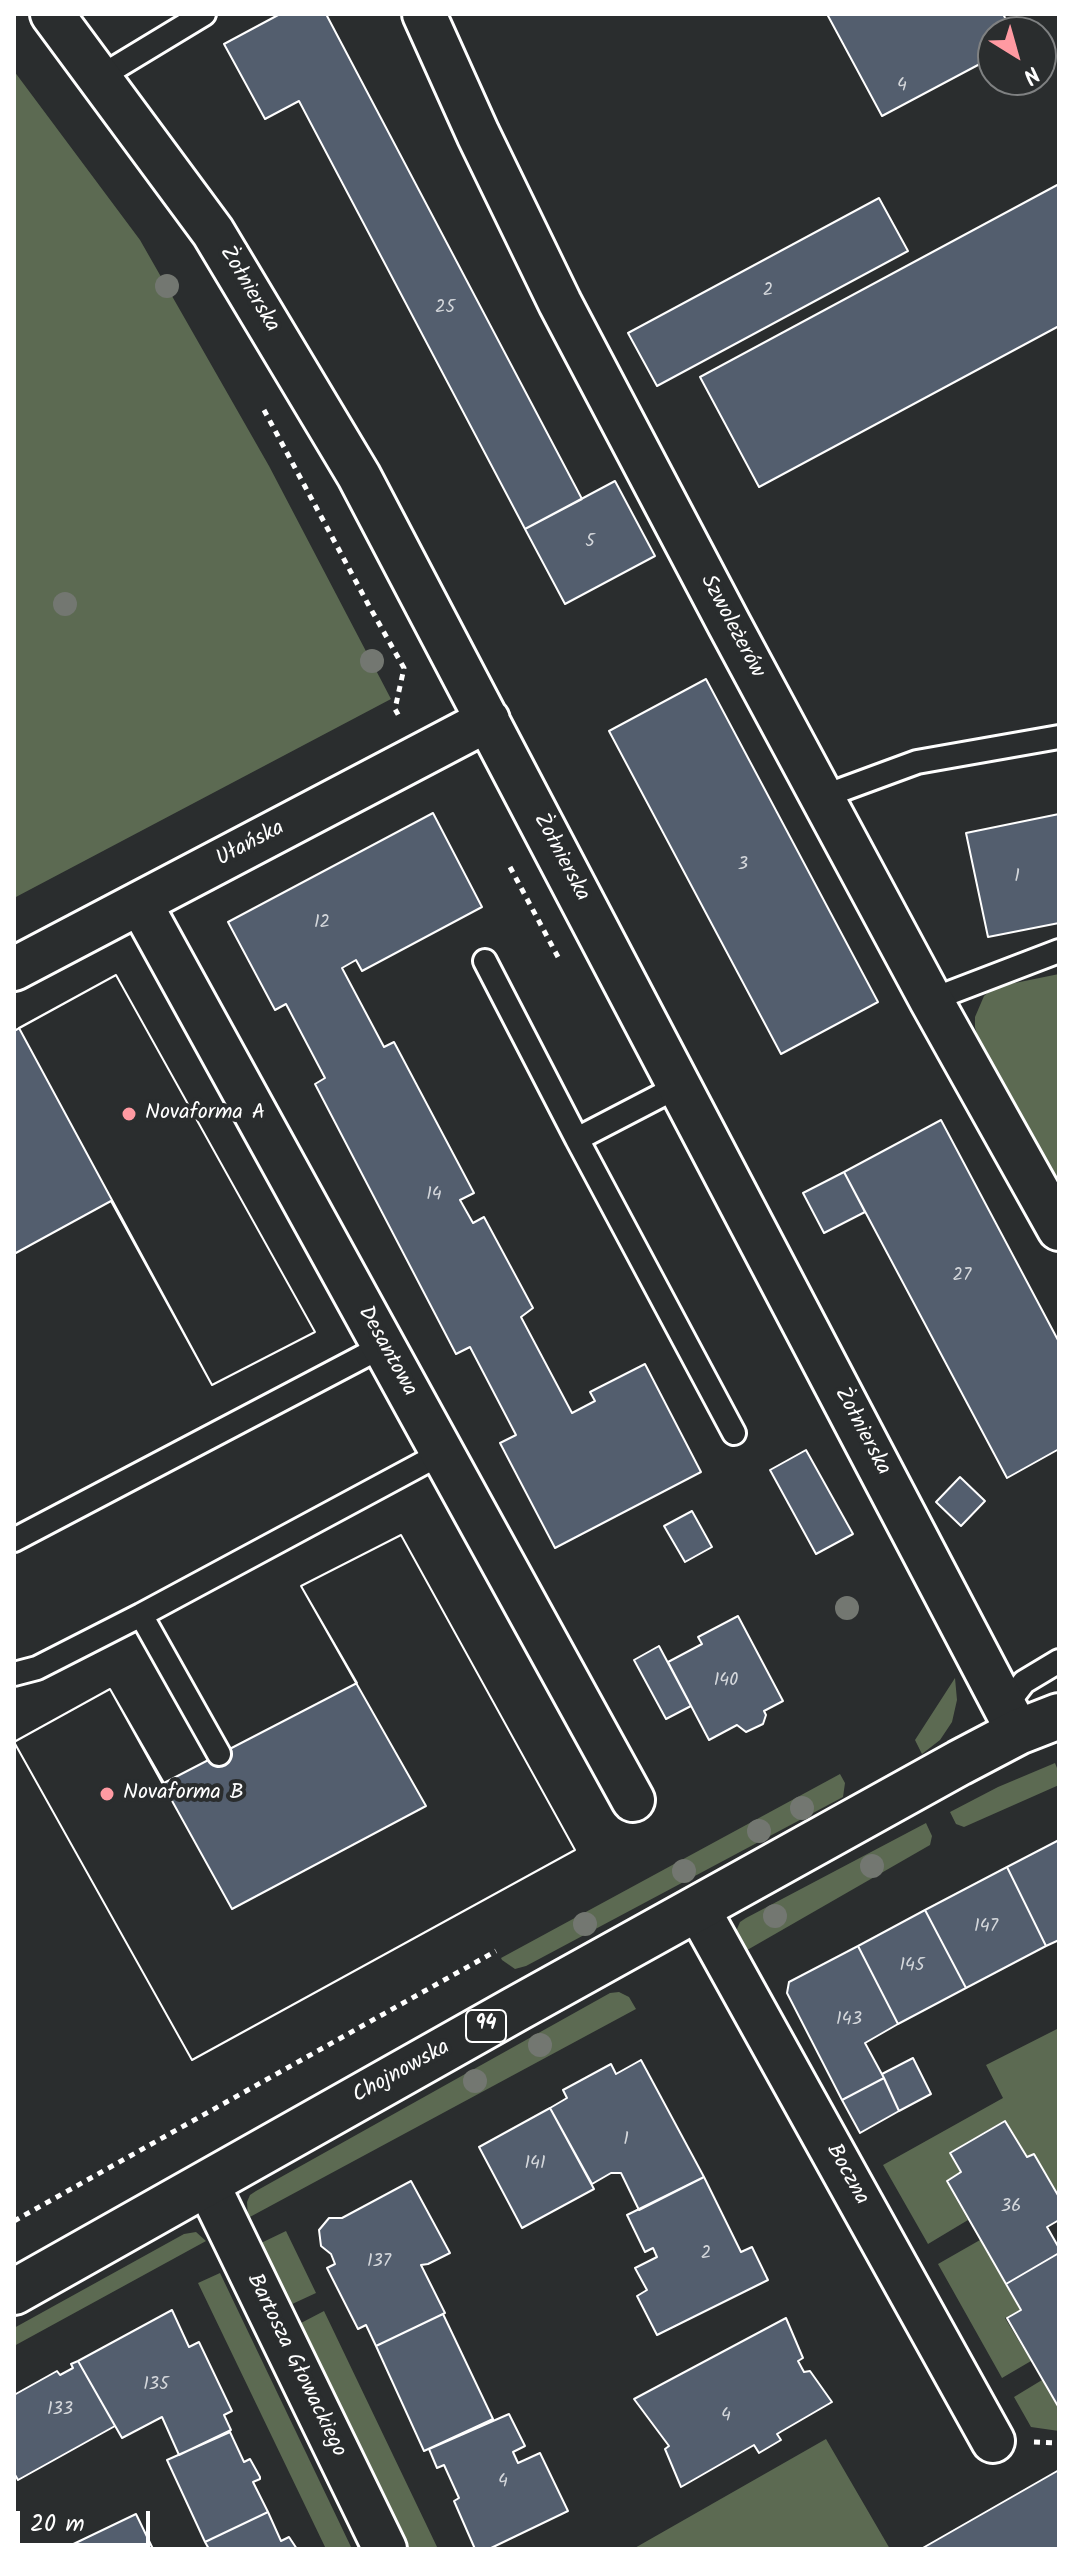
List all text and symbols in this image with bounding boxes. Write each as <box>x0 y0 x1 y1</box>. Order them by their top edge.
north arrow <box>977 16 1057 96</box>
text: N <box>1014 56 1047 92</box>
house number: 4 <box>897 76 907 98</box>
street label: Żołnierska <box>212 242 284 338</box>
house number: 2 <box>763 281 773 303</box>
house number: 25 <box>435 298 455 320</box>
house number: 5 <box>585 532 595 554</box>
street label: Szwoleżerów <box>693 571 769 683</box>
street label: Żołnierska <box>526 810 594 906</box>
street label: Ułańska <box>213 816 289 874</box>
house number: 3 <box>738 855 748 877</box>
house number: 1 <box>1014 867 1020 889</box>
house number: 12 <box>314 913 330 935</box>
place label: Novaforma A <box>145 1101 265 1127</box>
marker: Novaforma A <box>120 1105 138 1123</box>
house number: 14 <box>426 1185 442 1207</box>
house number: 27 <box>953 1266 971 1288</box>
street label: Desantowa <box>350 1302 422 1402</box>
street label: Żołnierska <box>827 1384 895 1480</box>
house number: 140 <box>714 1671 738 1693</box>
place label: Novaforma B <box>123 1781 244 1807</box>
marker: Novaforma B <box>98 1785 116 1803</box>
house number: 147 <box>974 1917 998 1939</box>
house number: 145 <box>899 1956 925 1978</box>
road number: 94 <box>466 2010 506 2042</box>
house number: 143 <box>836 2010 862 2032</box>
street label: Chojnowska <box>349 2036 455 2110</box>
house number: 1 <box>623 2130 629 2152</box>
street label: Boczna <box>819 2140 873 2210</box>
house number: 141 <box>524 2154 546 2176</box>
house number: 36 <box>1001 2197 1021 2219</box>
house number: 2 <box>701 2244 711 2266</box>
house number: 137 <box>367 2252 391 2274</box>
street label: Bartosza Głowackiego <box>239 2270 351 2462</box>
house number: 135 <box>143 2375 169 2397</box>
house number: 133 <box>47 2400 73 2422</box>
house number: 4 <box>721 2406 731 2428</box>
house number: 4 <box>498 2472 508 2494</box>
scale bar <box>20 2495 154 2545</box>
text: 20 m <box>30 2505 85 2544</box>

